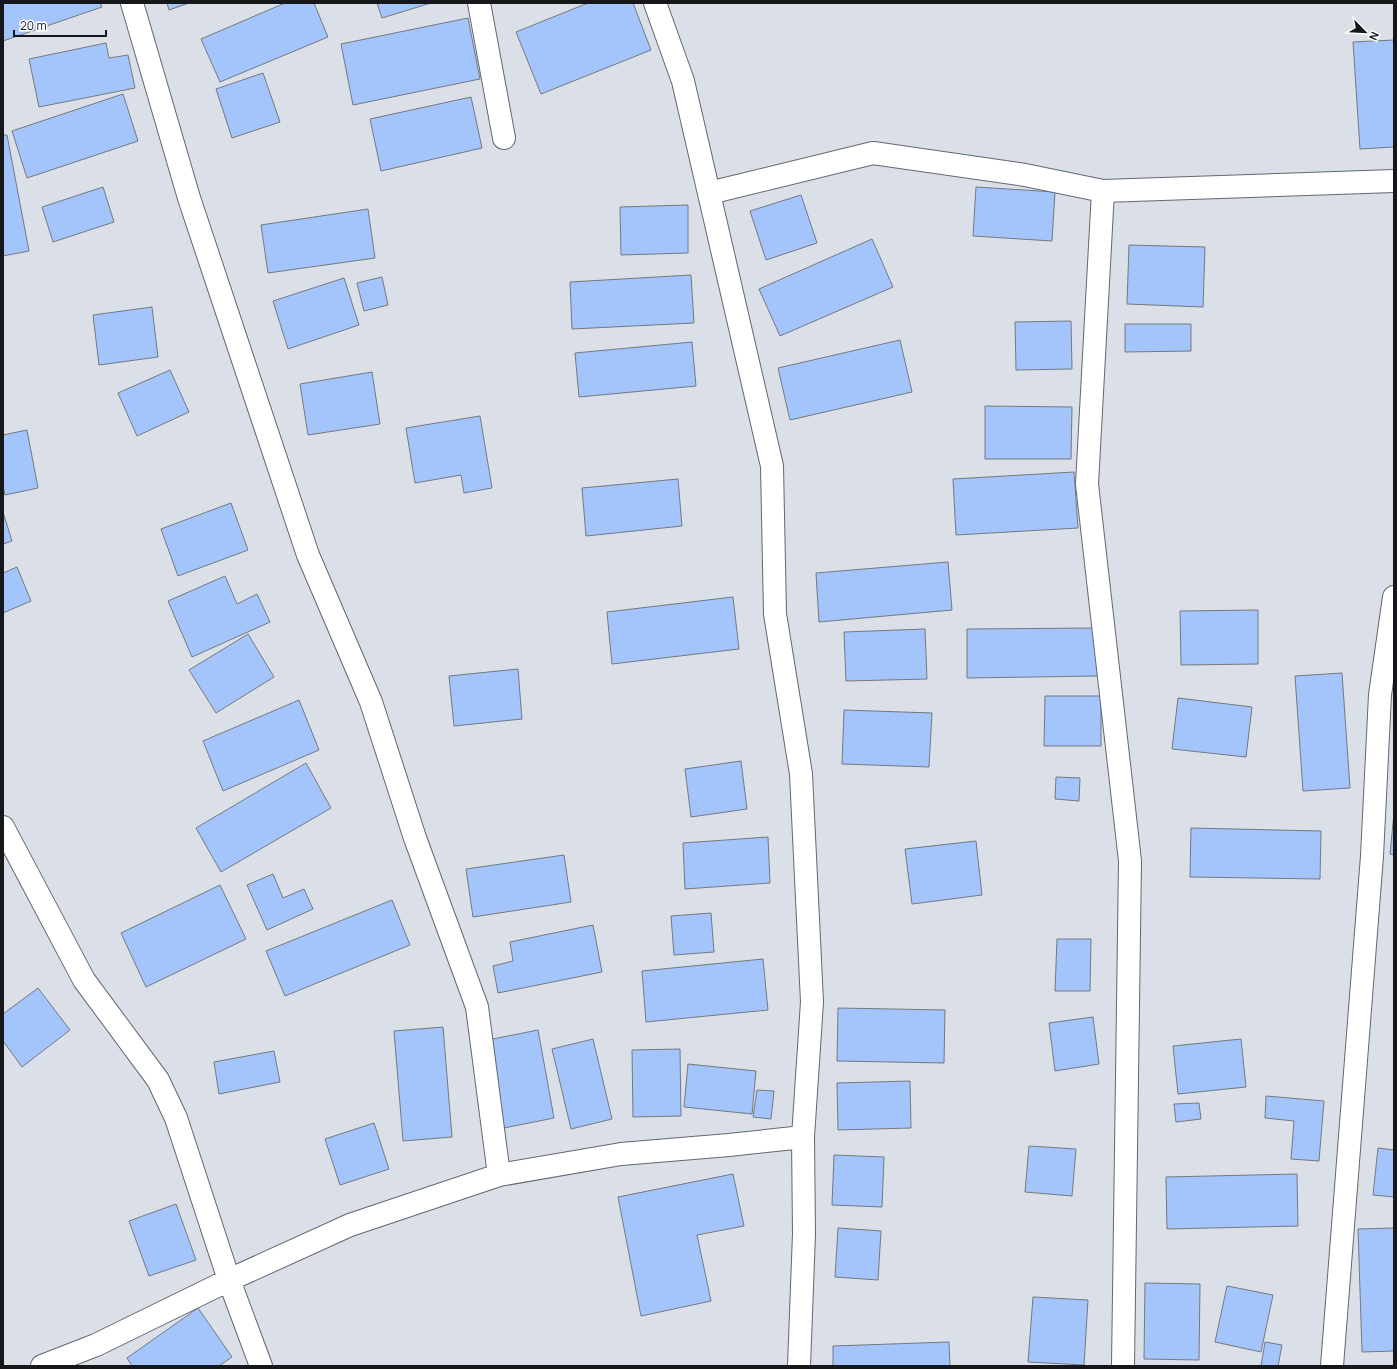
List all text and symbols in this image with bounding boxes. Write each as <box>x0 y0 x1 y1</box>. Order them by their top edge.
scale bar <box>14 12 106 38</box>
north arrow <box>1345 12 1385 52</box>
text: 20 m <box>20 17 47 34</box>
text: N <box>1366 30 1383 43</box>

